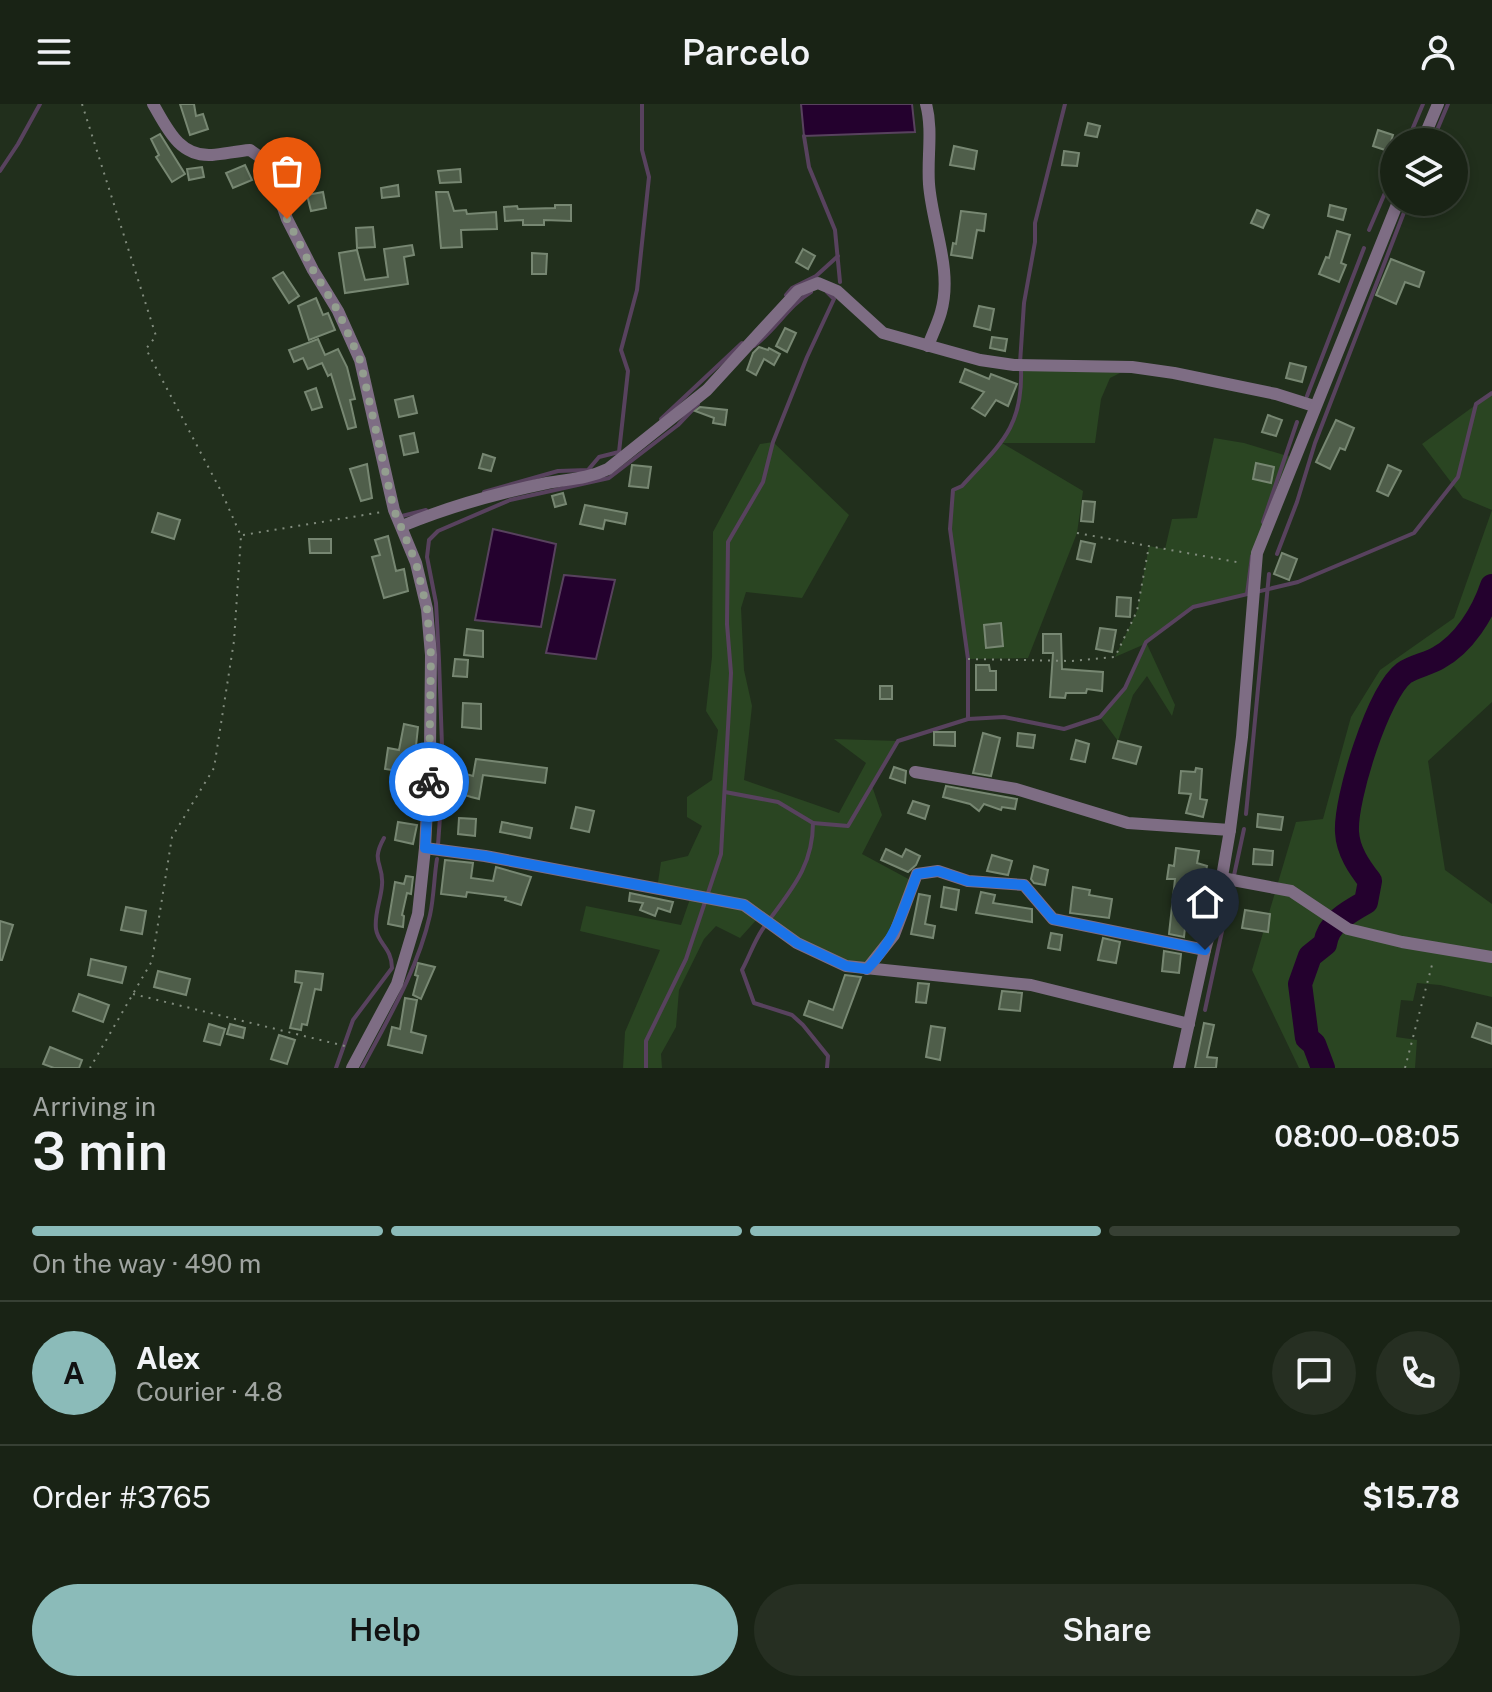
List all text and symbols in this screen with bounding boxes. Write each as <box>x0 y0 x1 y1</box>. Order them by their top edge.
icon: menu <box>32 30 76 74</box>
icon: person <box>1416 30 1460 74</box>
text: Parcelo <box>682 31 810 73</box>
map controls <box>1380 128 1468 216</box>
button: layers <box>1380 128 1468 216</box>
pin <box>253 137 321 219</box>
icon: bag <box>265 149 309 193</box>
courier <box>389 742 469 822</box>
icon: bike <box>407 760 451 804</box>
pin <box>1171 868 1239 950</box>
icon: home <box>1183 880 1227 924</box>
text: Arriving in <box>32 1091 156 1122</box>
text: 08:00–08:05 <box>1274 1118 1460 1154</box>
text: 3 min <box>32 1121 168 1182</box>
text: On the way · 490 m <box>32 1248 261 1279</box>
button: chat <box>1272 1331 1356 1415</box>
button: phone <box>1376 1331 1460 1415</box>
text: Alex <box>136 1340 200 1376</box>
text: A <box>63 1355 85 1391</box>
text: Courier · 4.8 <box>136 1376 283 1407</box>
text: Order #3765 <box>32 1479 211 1515</box>
text: $15.78 <box>1362 1479 1460 1515</box>
button: Help <box>32 1584 738 1676</box>
button: Share <box>754 1584 1460 1676</box>

